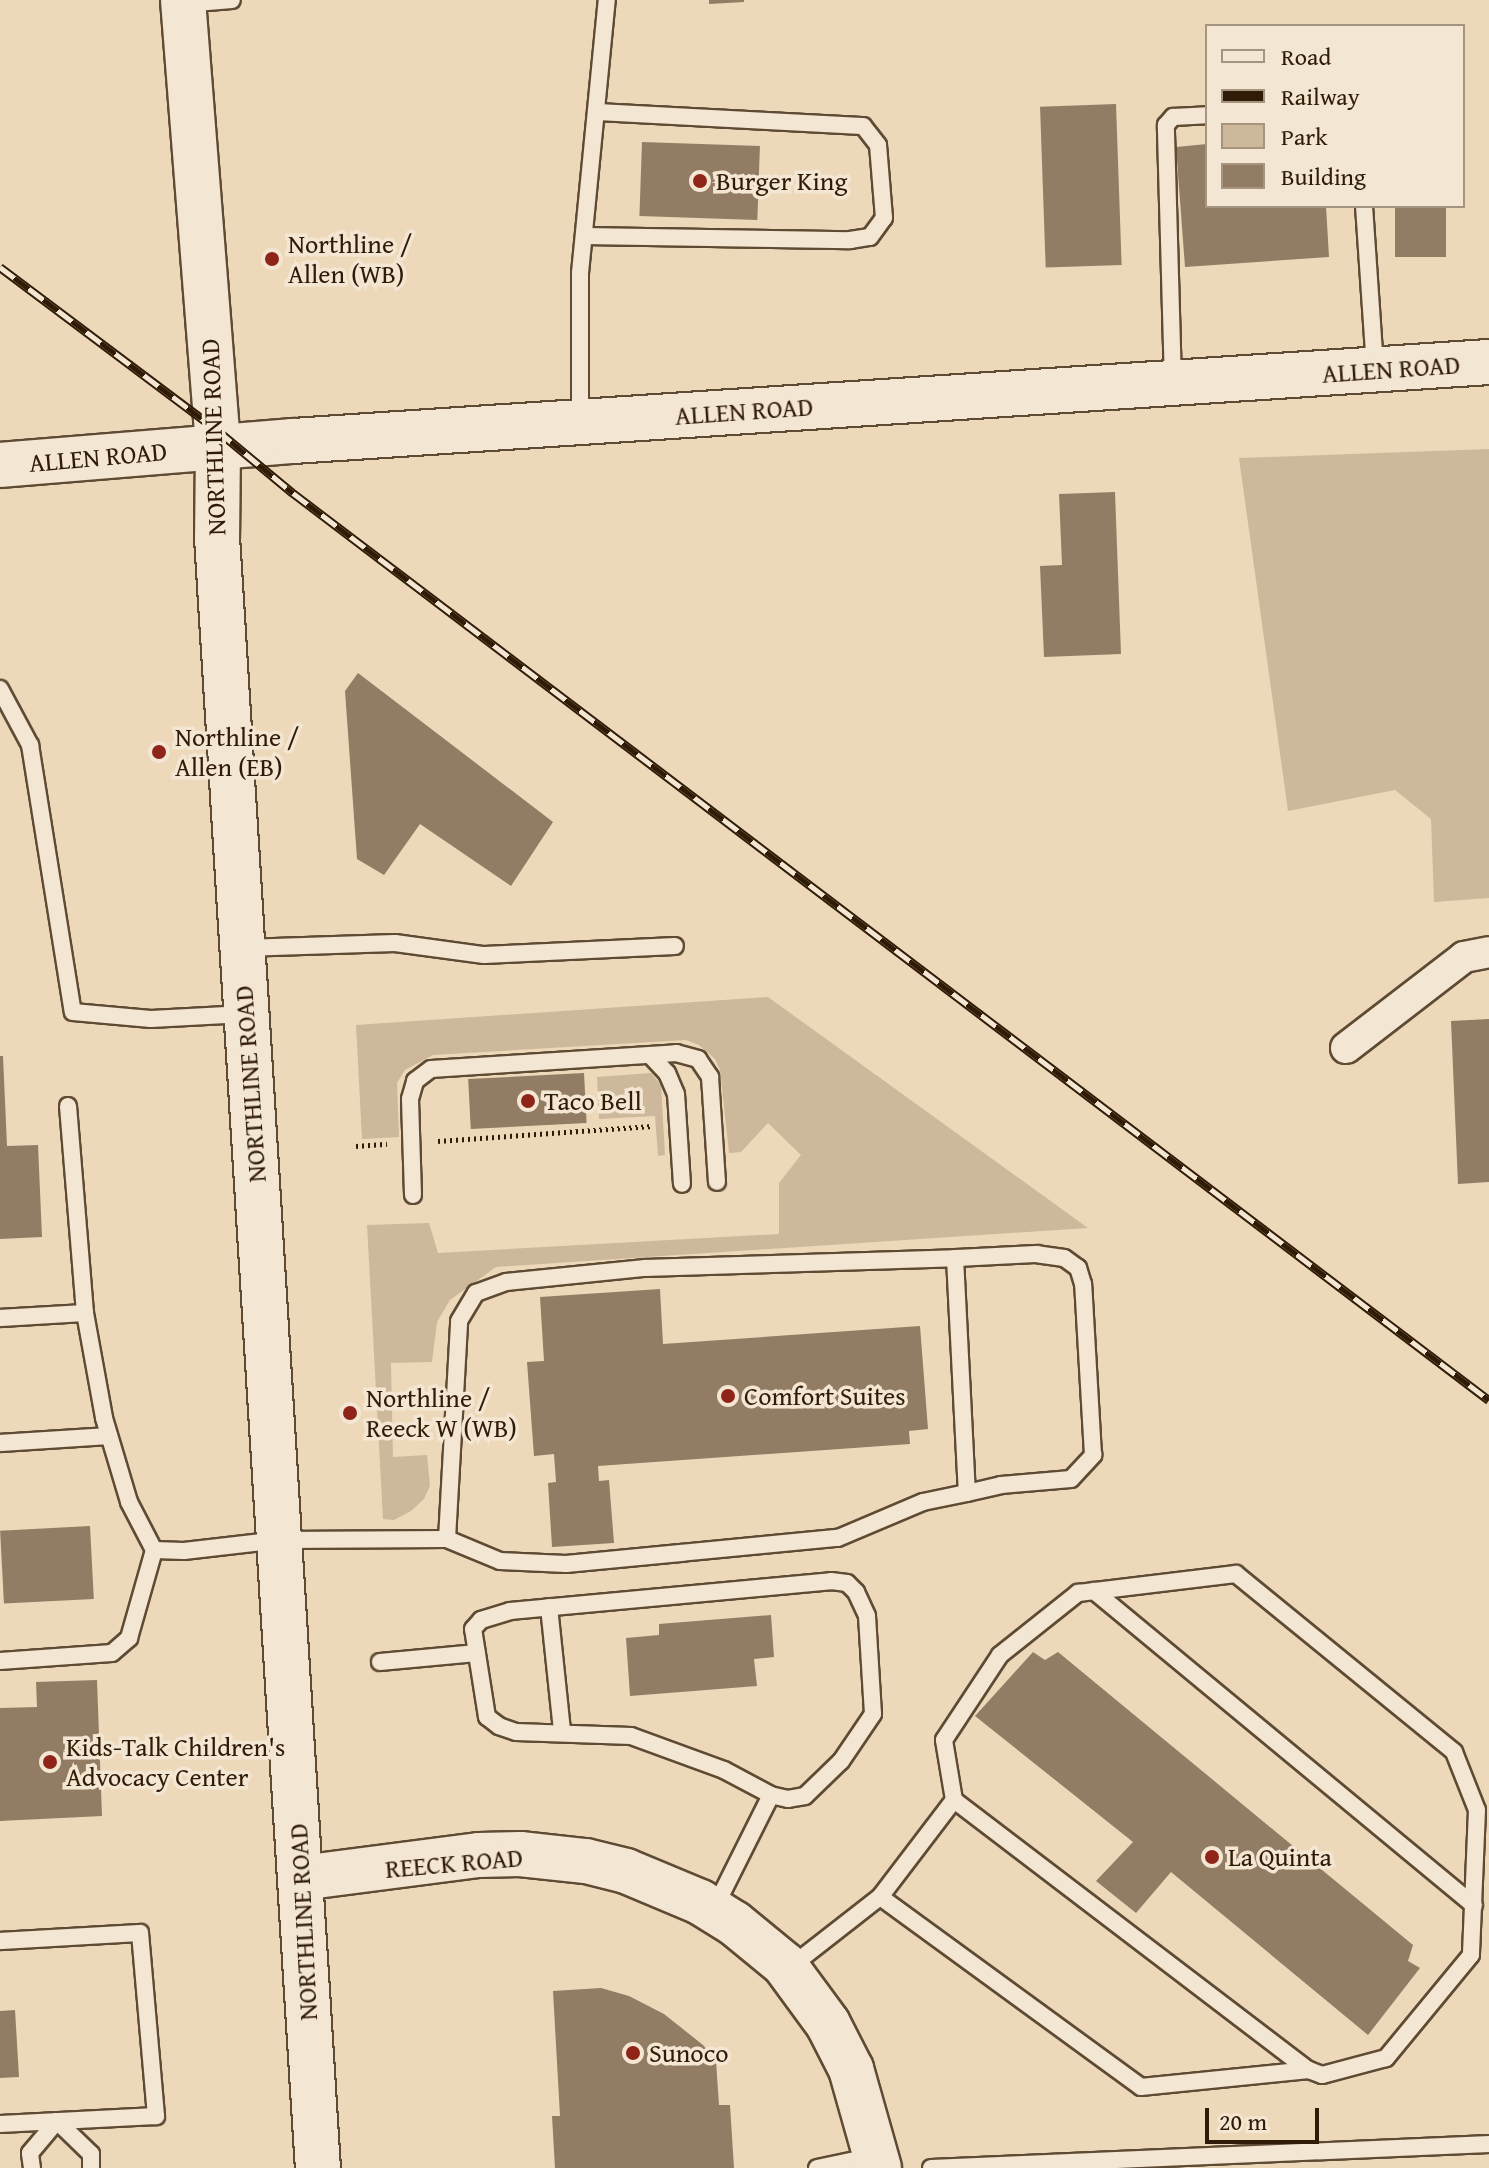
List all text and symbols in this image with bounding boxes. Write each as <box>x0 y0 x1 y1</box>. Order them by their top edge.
legend <box>1205 24 1465 208</box>
text: Road <box>1281 39 1331 74</box>
text: Railway <box>1281 79 1360 114</box>
text: Park <box>1281 119 1327 154</box>
text: Building <box>1281 159 1366 194</box>
place label: Burger King <box>716 165 847 197</box>
marker: Burger King <box>691 172 709 190</box>
place label: Northline / Allen (WB) <box>288 228 412 290</box>
marker: Northline / Allen (WB) <box>263 250 281 268</box>
street label: NORTHLINE ROAD <box>194 338 232 536</box>
street label: ALLEN ROAD <box>1321 349 1461 389</box>
street label: ALLEN ROAD <box>674 391 814 431</box>
street label: ALLEN ROAD <box>28 435 168 479</box>
place label: Northline / Allen (EB) <box>175 721 299 782</box>
marker: Northline / Allen (EB) <box>150 743 168 761</box>
street label: NORTHLINE ROAD <box>228 985 272 1183</box>
place label: Taco Bell <box>544 1085 642 1117</box>
marker: Taco Bell <box>519 1092 537 1110</box>
place label: Comfort Suites <box>744 1380 906 1412</box>
place label: Northline / Reeck W (WB) <box>366 1382 517 1444</box>
marker: Comfort Suites <box>719 1387 737 1405</box>
marker: Northline / Reeck W (WB) <box>341 1404 359 1422</box>
place label: Kids-Talk Children's Advocacy Center <box>66 1731 285 1792</box>
marker: Kids-Talk Children's Advocacy Center <box>41 1753 59 1771</box>
street label: NORTHLINE ROAD <box>282 1823 324 2021</box>
street label: REECK ROAD <box>384 1841 524 1885</box>
place label: La Quinta <box>1228 1841 1332 1873</box>
marker: La Quinta <box>1203 1848 1221 1866</box>
place label: Sunoco <box>649 2037 728 2069</box>
marker: Sunoco <box>624 2044 642 2062</box>
scale bar <box>1209 2092 1323 2142</box>
text: 20 m <box>1219 2104 1267 2139</box>

